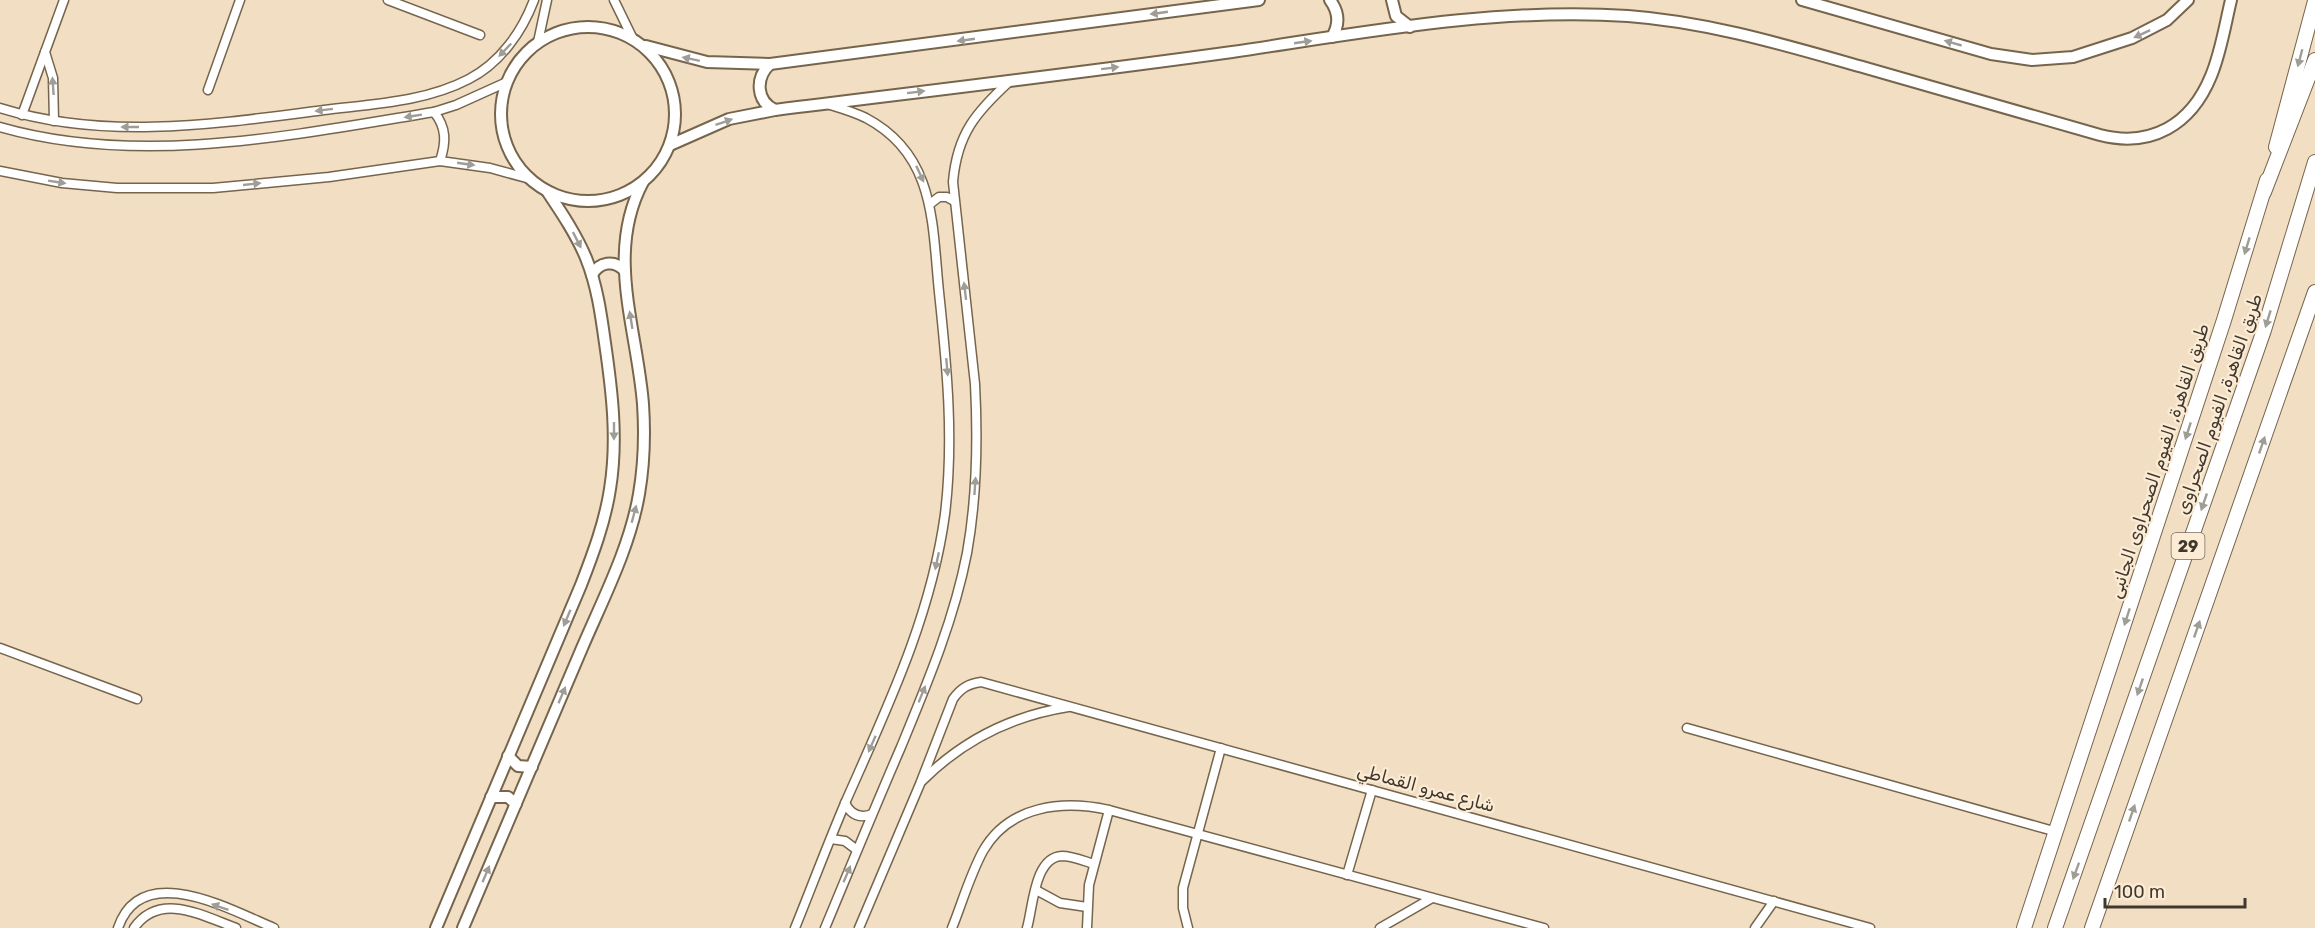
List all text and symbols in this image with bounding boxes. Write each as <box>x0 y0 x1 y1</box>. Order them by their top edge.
one-way arrow <box>1150 9 1169 18</box>
one-way arrow <box>2133 29 2150 38</box>
one-way arrow <box>957 36 976 45</box>
one-way arrow <box>1294 37 1313 46</box>
one-way arrow <box>1944 38 1962 47</box>
one-way arrow <box>498 42 512 56</box>
one-way arrow <box>2295 49 2304 67</box>
one-way arrow <box>681 54 700 63</box>
one-way arrow <box>1100 63 1119 73</box>
one-way arrow <box>48 76 58 95</box>
one-way arrow <box>907 88 926 97</box>
one-way arrow <box>315 106 334 115</box>
one-way arrow <box>403 111 422 120</box>
one-way arrow <box>715 116 733 126</box>
one-way arrow <box>121 122 140 132</box>
one-way arrow <box>457 160 476 169</box>
one-way arrow <box>916 166 925 183</box>
one-way arrow <box>48 177 67 186</box>
one-way arrow <box>242 179 261 189</box>
one-way arrow <box>572 232 582 249</box>
one-way arrow <box>2242 237 2251 255</box>
one-way arrow <box>960 282 969 301</box>
street label: طريق القاهرة, الفيوم الصحراوى <box>2171 291 2267 517</box>
one-way arrow <box>2263 310 2272 328</box>
one-way arrow <box>626 311 635 330</box>
street label: طريق القاهرة, الفيوم الصحراوى الجانبى <box>2104 321 2214 601</box>
one-way arrow <box>942 357 952 376</box>
one-way arrow <box>609 421 619 440</box>
one-way arrow <box>2182 422 2192 440</box>
one-way arrow <box>2257 436 2267 454</box>
one-way arrow <box>970 476 980 495</box>
one-way arrow <box>2198 494 2208 512</box>
one-way arrow <box>630 504 639 522</box>
road number: 29 <box>2172 533 2204 559</box>
one-way arrow <box>932 551 941 570</box>
one-way arrow <box>2122 608 2131 626</box>
one-way arrow <box>562 609 571 627</box>
one-way arrow <box>2193 620 2203 638</box>
one-way arrow <box>2134 678 2144 696</box>
one-way arrow <box>918 685 928 703</box>
one-way arrow <box>558 686 567 704</box>
one-way arrow <box>866 735 876 753</box>
street label: شارع عمرو القماطي <box>1354 759 1497 819</box>
one-way arrow <box>2128 804 2138 822</box>
one-way arrow <box>2070 862 2080 880</box>
one-way arrow <box>481 865 491 883</box>
one-way arrow <box>843 865 852 883</box>
scale bar <box>2105 871 2244 909</box>
text: 100 m <box>2114 881 2165 903</box>
one-way arrow <box>210 901 228 911</box>

